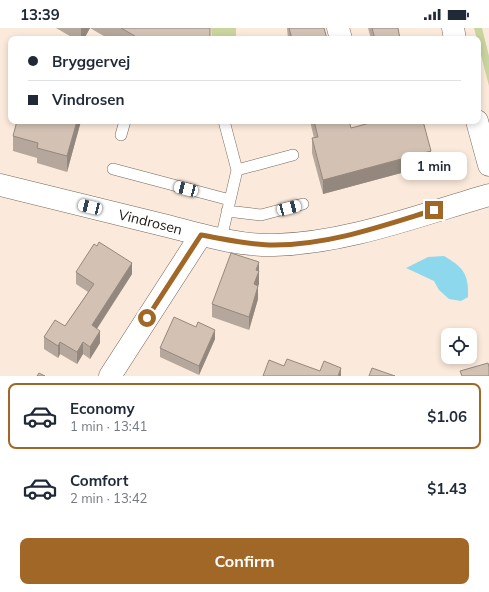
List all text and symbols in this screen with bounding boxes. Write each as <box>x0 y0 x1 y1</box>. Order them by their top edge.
text: 13:39 <box>20 5 60 24</box>
text: Bryggervej <box>52 52 130 71</box>
text: Vindrosen <box>52 90 125 109</box>
callout: 1 min <box>401 152 467 180</box>
text: 1 min <box>417 158 451 174</box>
car <box>173 180 199 198</box>
car <box>77 198 103 216</box>
car <box>276 199 302 217</box>
route end <box>425 201 443 219</box>
street label: Vindrosen <box>117 205 184 239</box>
route start <box>138 309 156 327</box>
map controls <box>441 328 477 364</box>
button: locate <box>441 328 477 364</box>
icon: car <box>22 398 58 434</box>
text: Economy <box>70 399 135 418</box>
text: $1.06 <box>427 407 467 426</box>
text: 1 min · 13:41 <box>70 418 147 434</box>
icon: car <box>22 470 58 506</box>
text: Comfort <box>70 471 128 490</box>
text: $1.43 <box>427 479 467 498</box>
text: 2 min · 13:42 <box>70 490 147 506</box>
button: Confirm <box>20 538 469 584</box>

